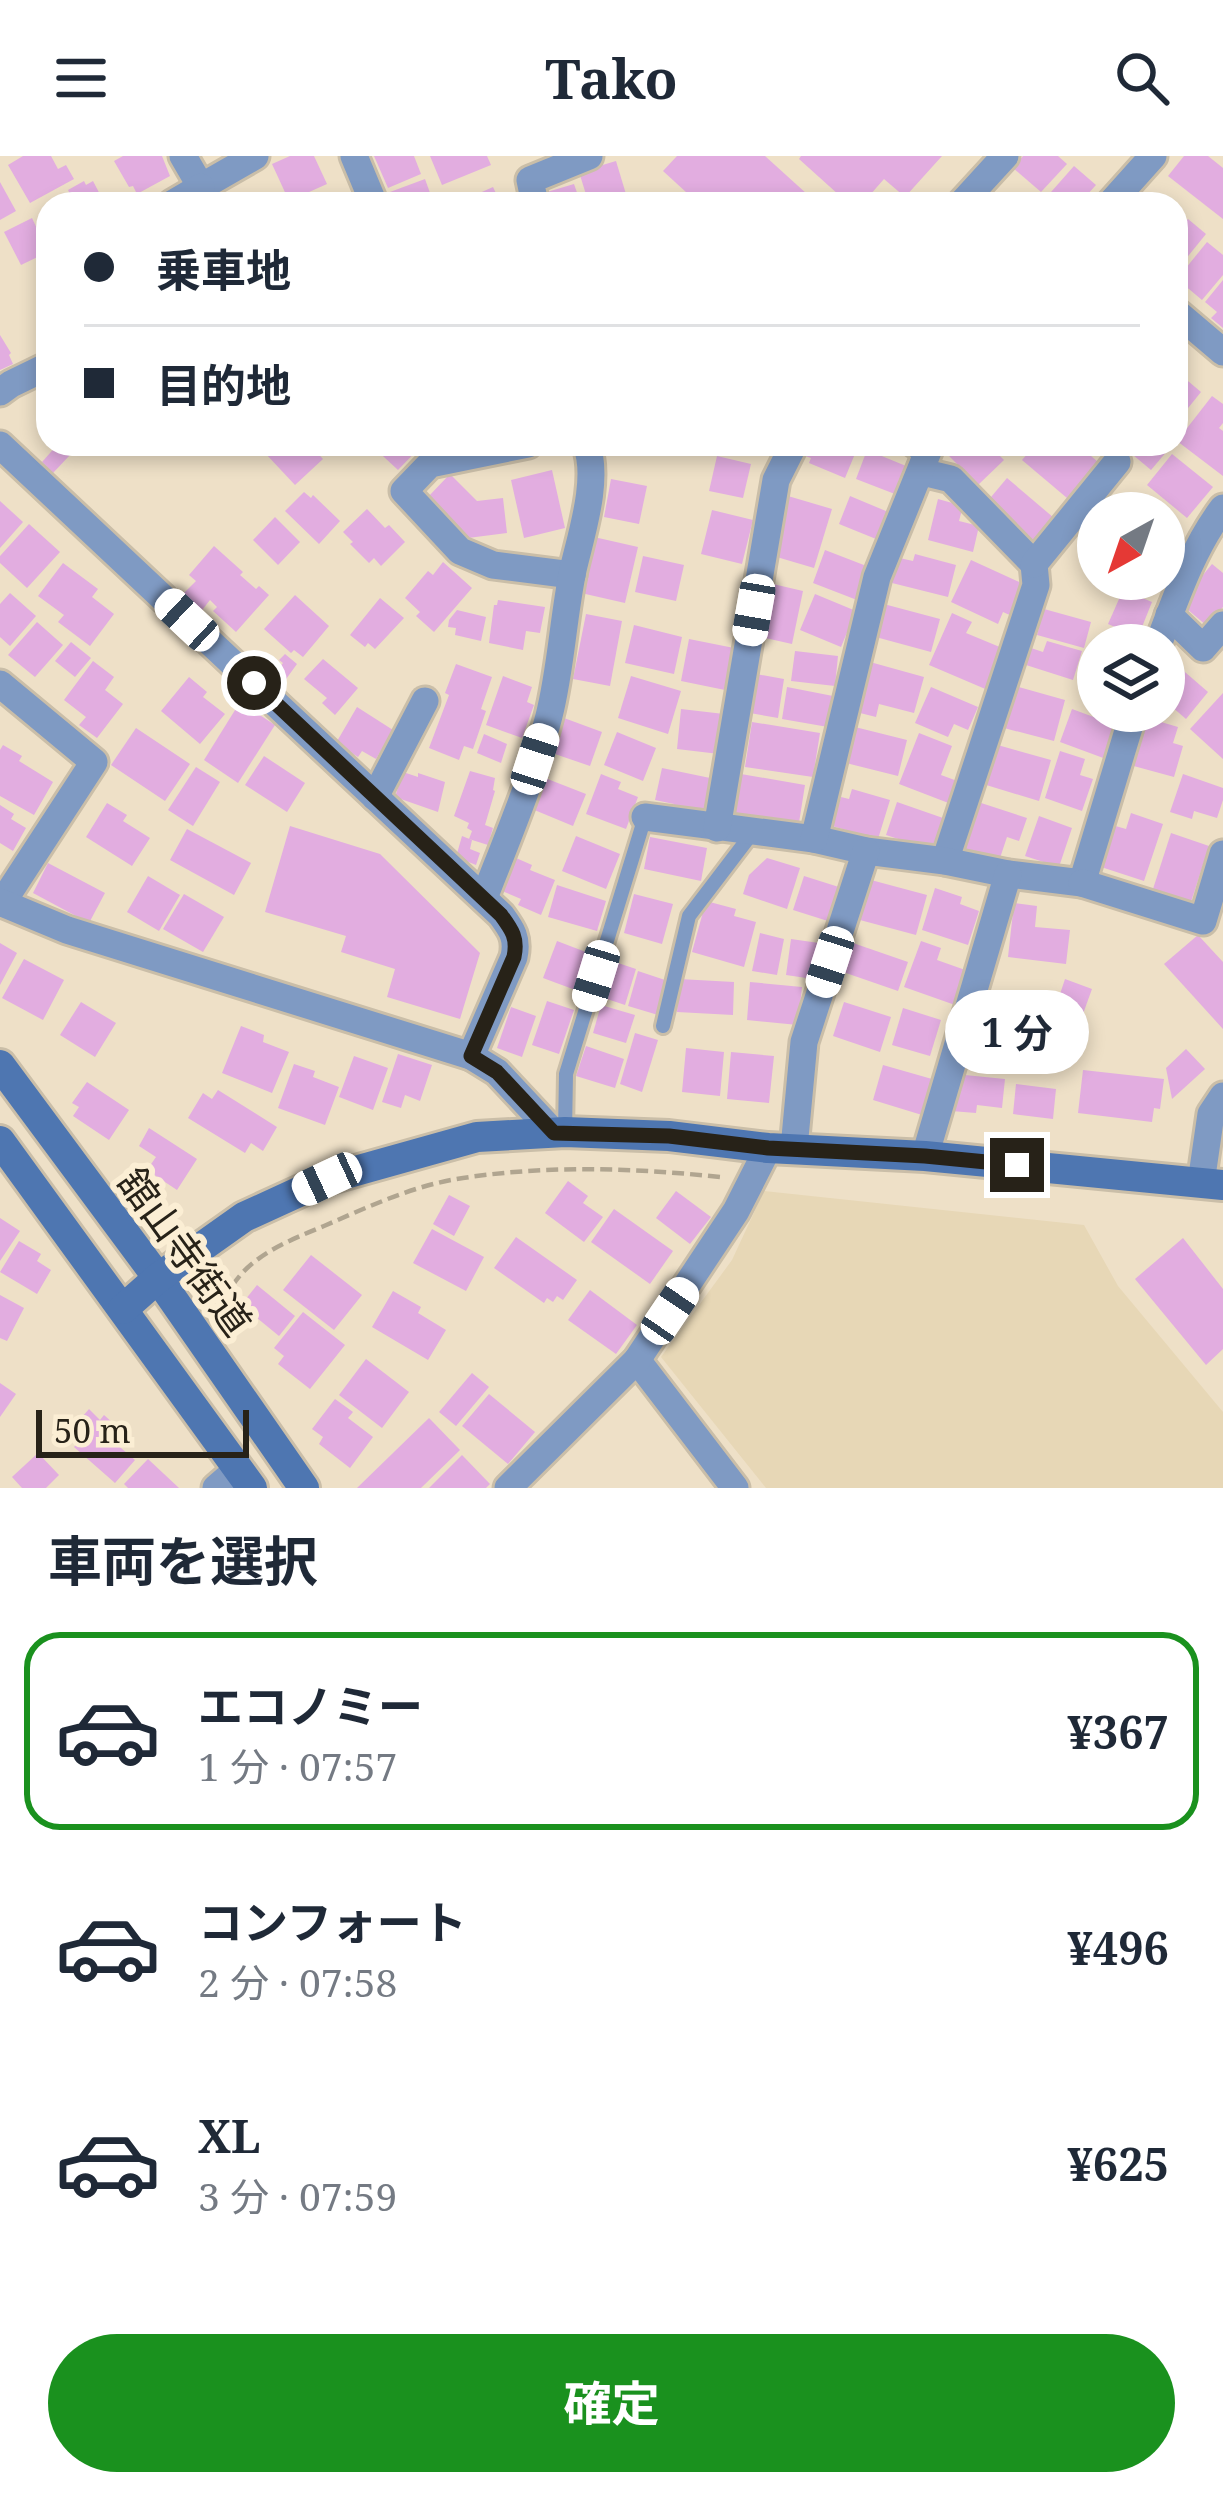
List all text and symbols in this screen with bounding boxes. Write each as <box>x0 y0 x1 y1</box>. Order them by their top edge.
text: Tako <box>545 41 678 115</box>
icon: menu <box>48 45 114 111</box>
icon: search <box>1109 45 1175 111</box>
text: 乗車地 <box>156 239 291 300</box>
text: 目的地 <box>156 354 291 415</box>
north arrow <box>1077 492 1185 600</box>
map controls <box>1077 492 1185 732</box>
car <box>730 571 778 649</box>
car <box>148 582 226 658</box>
button: layers <box>1077 624 1185 732</box>
route start <box>227 656 281 710</box>
car <box>507 719 563 799</box>
car <box>802 922 858 1002</box>
car <box>568 936 624 1016</box>
callout: 1 分 <box>945 991 1089 1075</box>
text: 1 分 <box>981 1005 1053 1058</box>
route end <box>990 1138 1044 1192</box>
car <box>287 1147 367 1211</box>
street label: 舘山寺街道 <box>107 1157 265 1346</box>
car <box>635 1271 705 1351</box>
scale bar <box>36 1404 249 1457</box>
text: 50 m <box>54 1408 131 1453</box>
text: 車両を選択 <box>48 1523 318 1597</box>
text: エコノミー <box>198 1675 423 1736</box>
icon: car <box>54 1677 162 1785</box>
text: ¥367 <box>1067 1701 1169 1762</box>
text: 1 分 · 07:57 <box>198 1739 397 1792</box>
text: コンフォート <box>198 1891 467 1952</box>
icon: car <box>54 1893 162 2001</box>
text: ¥496 <box>1067 1917 1169 1978</box>
text: 2 分 · 07:58 <box>198 1955 397 2008</box>
text: XL <box>198 2105 260 2166</box>
icon: car <box>54 2109 162 2217</box>
text: ¥625 <box>1067 2133 1169 2194</box>
text: 3 分 · 07:59 <box>198 2169 397 2222</box>
button: 確定 <box>48 2334 1175 2472</box>

